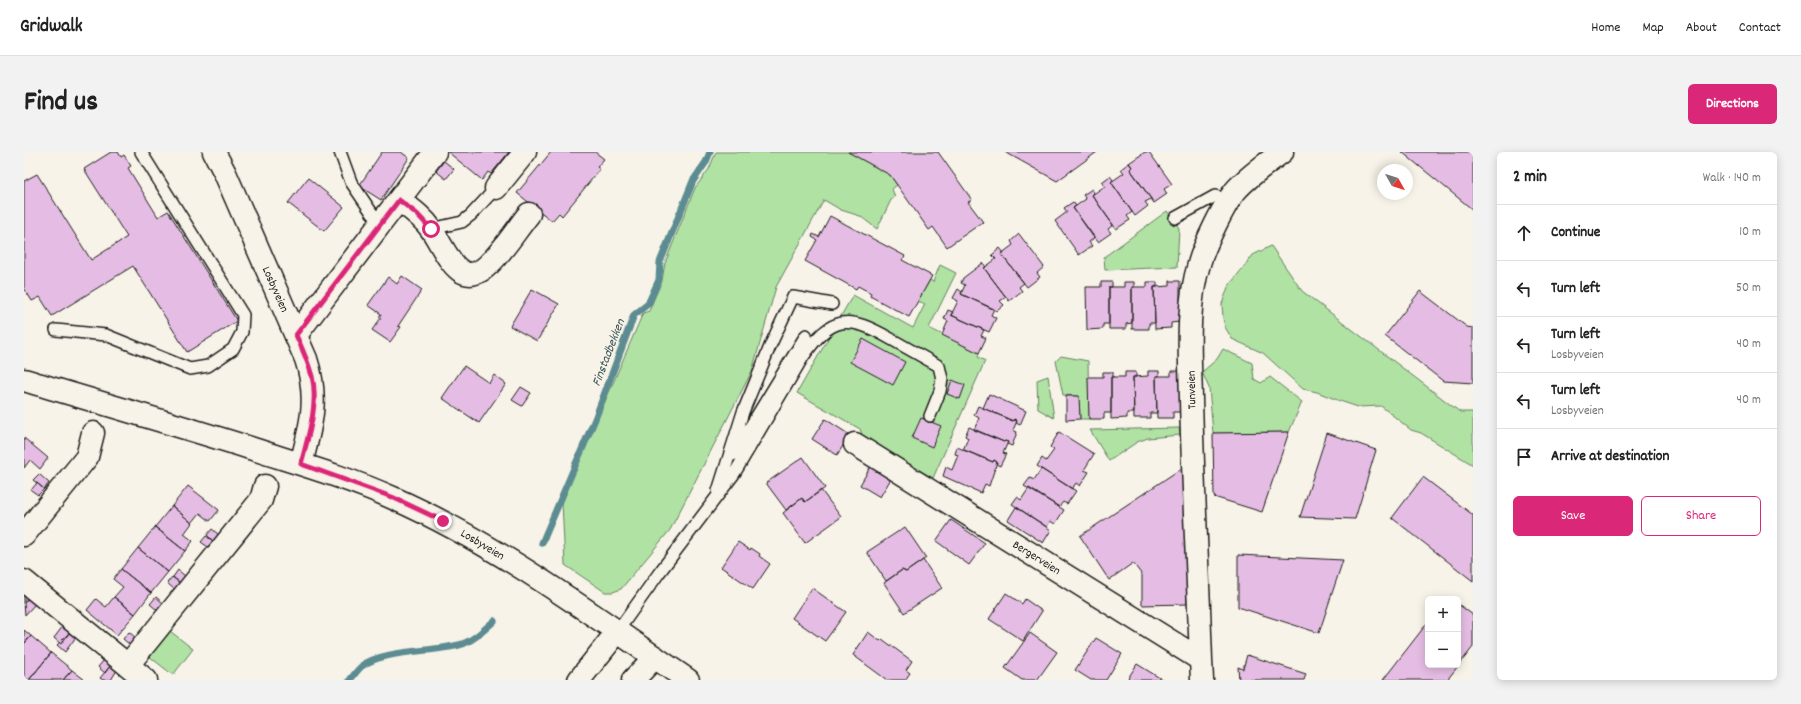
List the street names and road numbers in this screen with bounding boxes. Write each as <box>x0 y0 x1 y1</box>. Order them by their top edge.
street label: Losbyveien <box>257 264 292 316</box>
street label: Tunveien <box>1184 370 1201 410</box>
street label: Losbyveien <box>457 525 508 565</box>
street label: Bergerveien <box>1009 537 1064 580</box>

